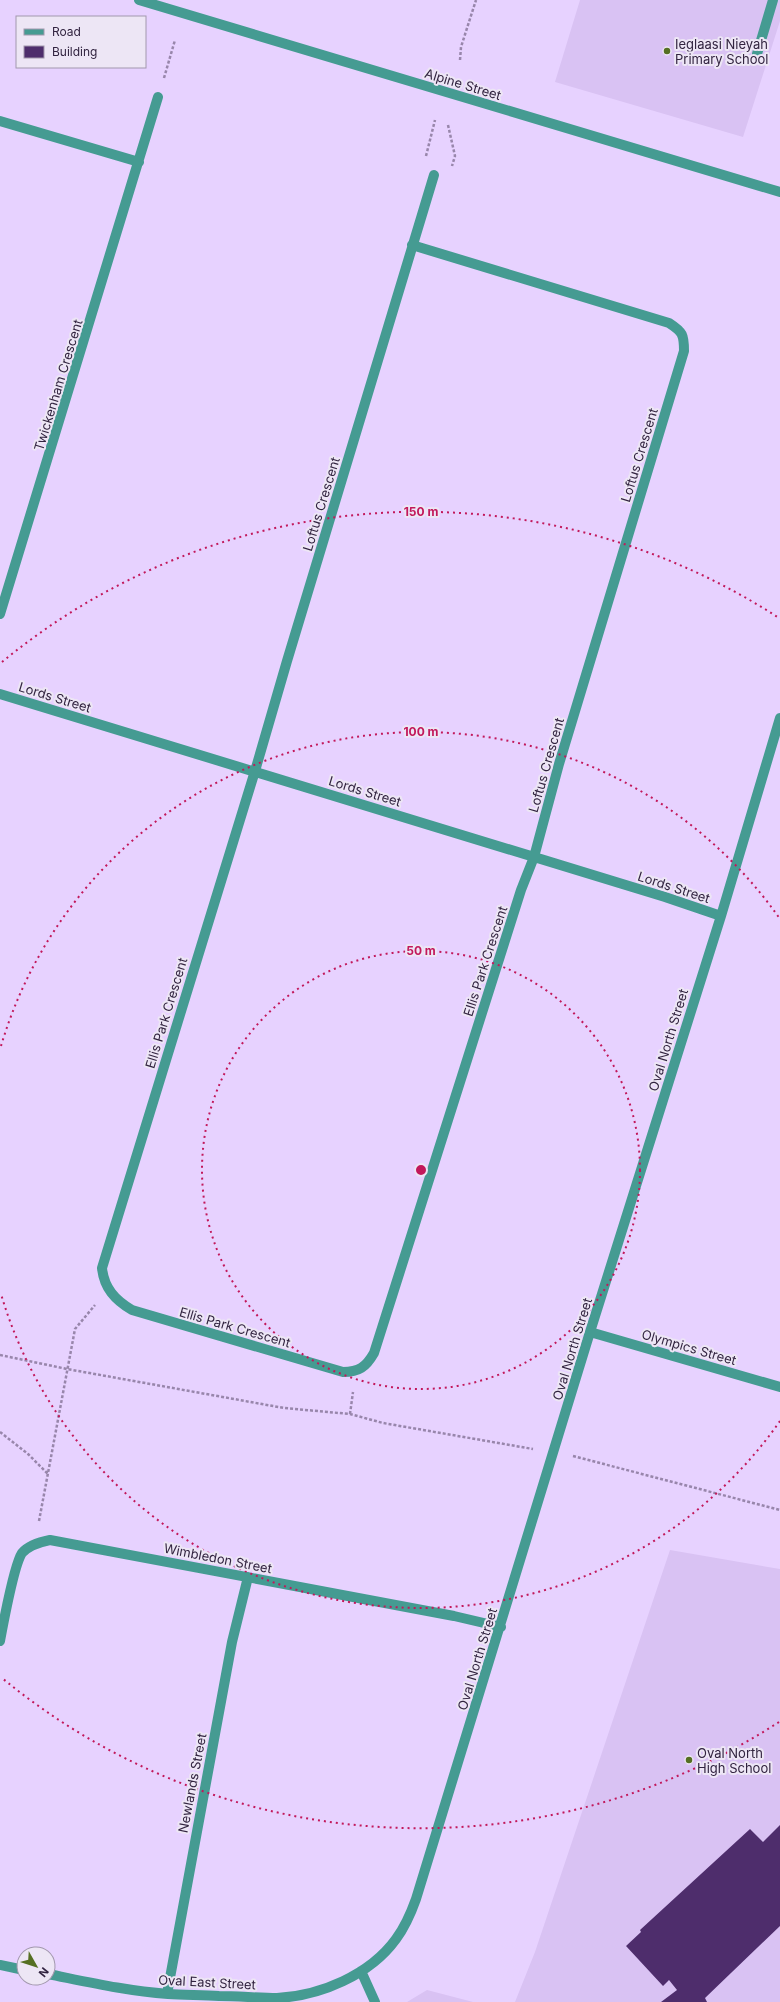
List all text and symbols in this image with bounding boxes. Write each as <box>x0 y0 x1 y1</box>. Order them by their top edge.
legend <box>16 16 146 68</box>
text: Road <box>52 24 81 39</box>
place label: Ieglaasi Nieyah Primary School <box>675 36 769 67</box>
text: Building <box>52 44 97 59</box>
marker: Ieglaasi Nieyah Primary School <box>662 46 672 56</box>
street label: Alpine Street <box>423 65 503 103</box>
street label: Twickenham Crescent <box>30 317 86 453</box>
street label: Loftus Crescent <box>617 406 661 504</box>
street label: Loftus Crescent <box>299 455 343 553</box>
text: 150 m <box>404 504 438 519</box>
street label: Lords Street <box>17 678 93 716</box>
street label: Loftus Crescent <box>525 716 567 814</box>
text: 100 m <box>403 724 439 739</box>
street label: Lords Street <box>327 772 403 810</box>
street label: Lords Street <box>636 868 712 906</box>
street label: Ellis Park Crescent <box>460 904 510 1018</box>
text: 50 m <box>406 943 436 958</box>
street label: Ellis Park Crescent <box>142 956 190 1070</box>
street label: Oval North Street <box>645 987 691 1093</box>
centre of rings <box>414 1163 428 1177</box>
street label: Oval North Street <box>549 1296 595 1402</box>
street label: Ellis Park Crescent <box>178 1303 292 1351</box>
street label: Olympics Street <box>640 1326 738 1368</box>
street label: Wimbledon Street <box>163 1540 273 1576</box>
street label: Oval North Street <box>454 1606 500 1712</box>
street label: Newlands Street <box>175 1732 209 1834</box>
place label: Oval North High School <box>697 1745 771 1776</box>
marker: Oval North High School <box>684 1755 694 1765</box>
north arrow <box>16 1946 56 1986</box>
text: N <box>36 1965 52 1980</box>
street label: Oval East Street <box>158 1971 256 1993</box>

